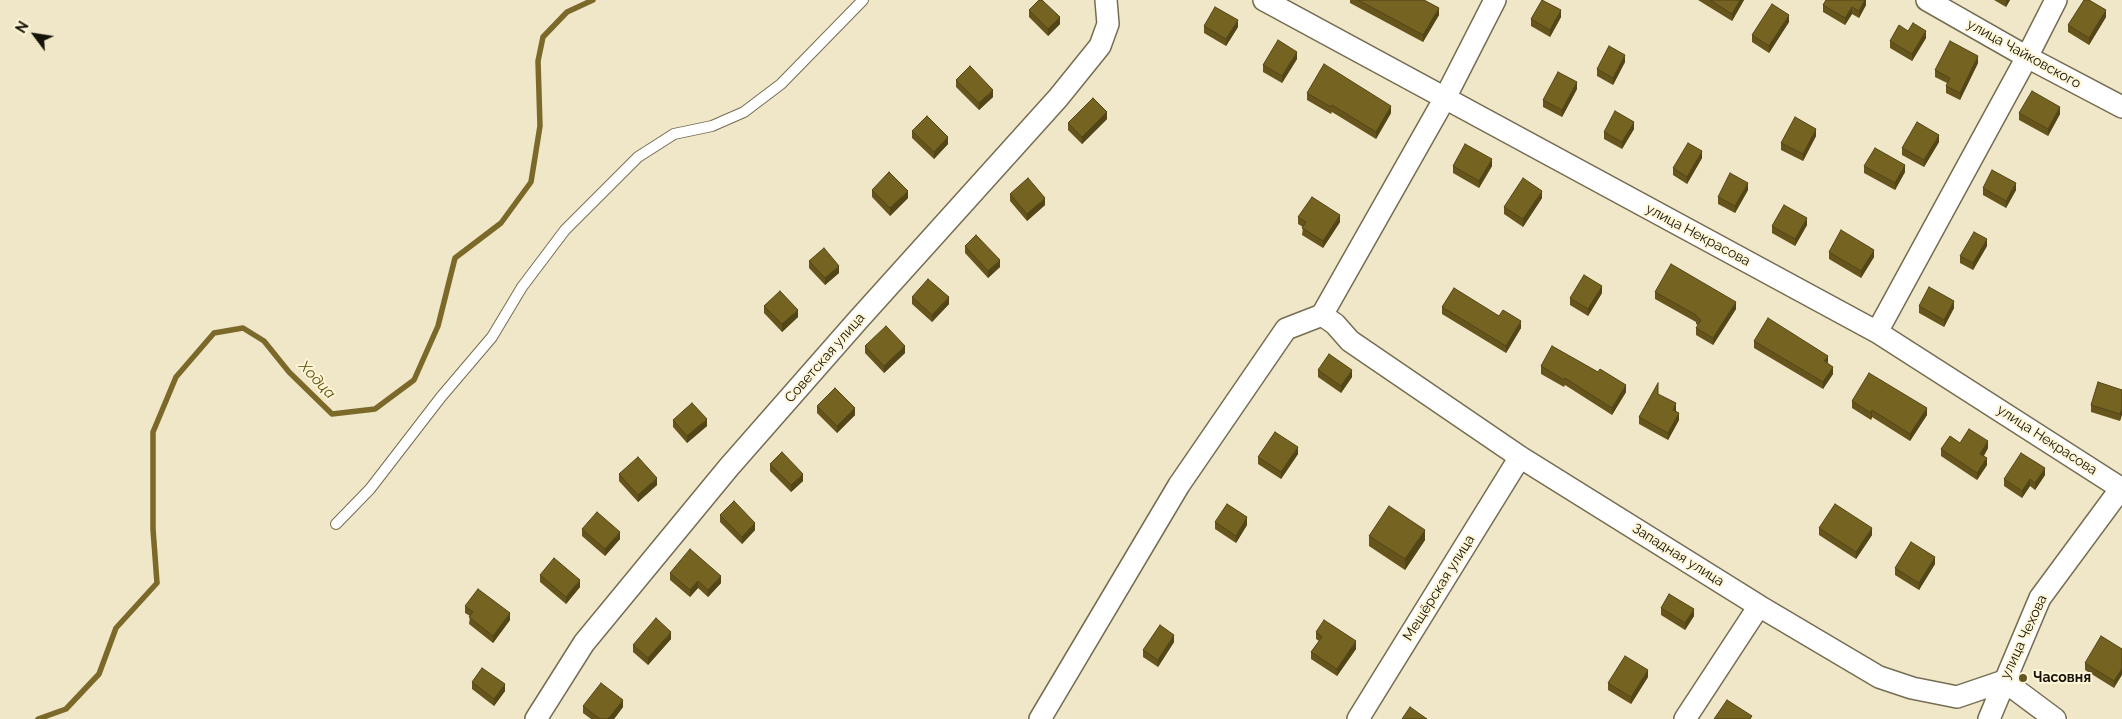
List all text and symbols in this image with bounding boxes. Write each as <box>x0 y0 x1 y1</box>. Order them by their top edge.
north arrow <box>10 10 60 60</box>
street label: улица Чайковского <box>1964 16 2084 92</box>
text: N <box>13 19 32 36</box>
street label: улица Некрасова <box>1643 200 1753 270</box>
street label: Советская улица <box>781 310 869 406</box>
water label: Ходца <box>295 357 339 403</box>
street label: улица Некрасова <box>1994 401 2100 479</box>
street label: Западная улица <box>1629 520 1727 590</box>
street label: Мещёрская улица <box>1400 532 1478 644</box>
street label: улица Чехова <box>1997 592 2051 682</box>
place label: Часовня <box>2033 670 2091 686</box>
marker: Часовня <box>2017 672 2029 684</box>

